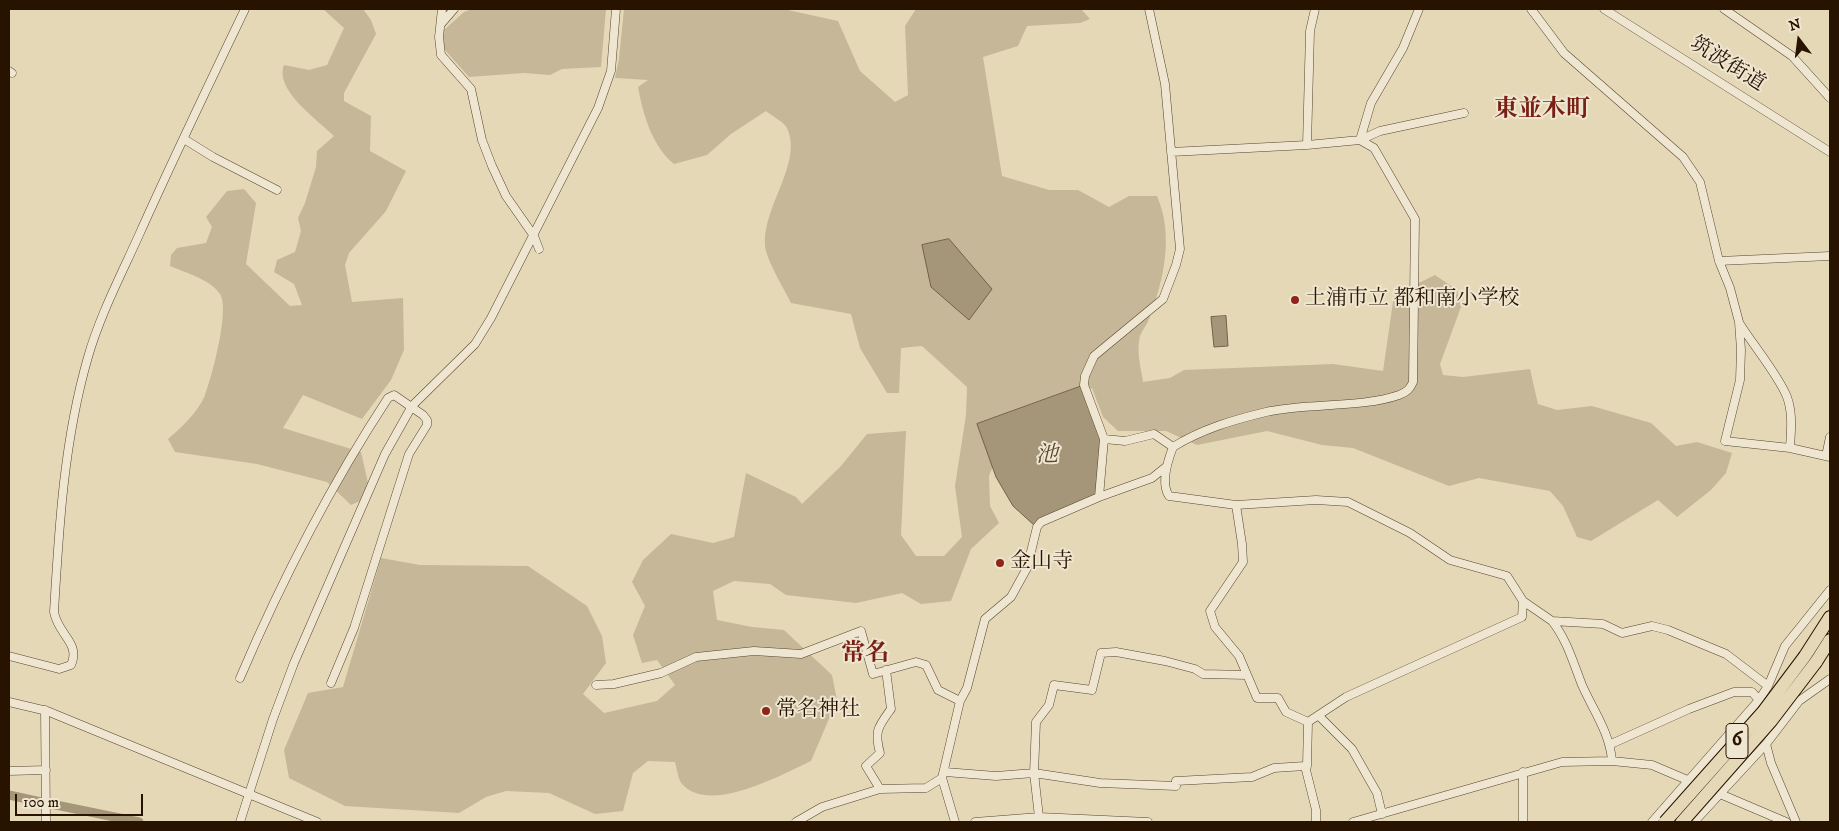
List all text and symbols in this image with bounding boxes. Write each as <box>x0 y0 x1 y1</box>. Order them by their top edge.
north arrow <box>1774 15 1824 65</box>
text: N <box>1787 15 1803 36</box>
street label: 筑波街道 <box>1685 32 1769 98</box>
district label: 東並木町 <box>1494 97 1590 125</box>
place label: 土浦市立 都和南小学校 <box>1305 287 1520 313</box>
marker: 土浦市立 都和南小学校 <box>1289 294 1301 306</box>
water label: 池 <box>1036 443 1058 469</box>
place label: 金山寺 <box>1010 550 1073 576</box>
marker: 金山寺 <box>994 557 1006 569</box>
district label: 常名 <box>841 641 889 669</box>
place label: 常名神社 <box>776 698 860 724</box>
marker: 常名神社 <box>760 705 772 717</box>
road number: 6 <box>1726 724 1748 758</box>
scale bar <box>18 784 145 816</box>
text: 100 m <box>23 793 59 812</box>

